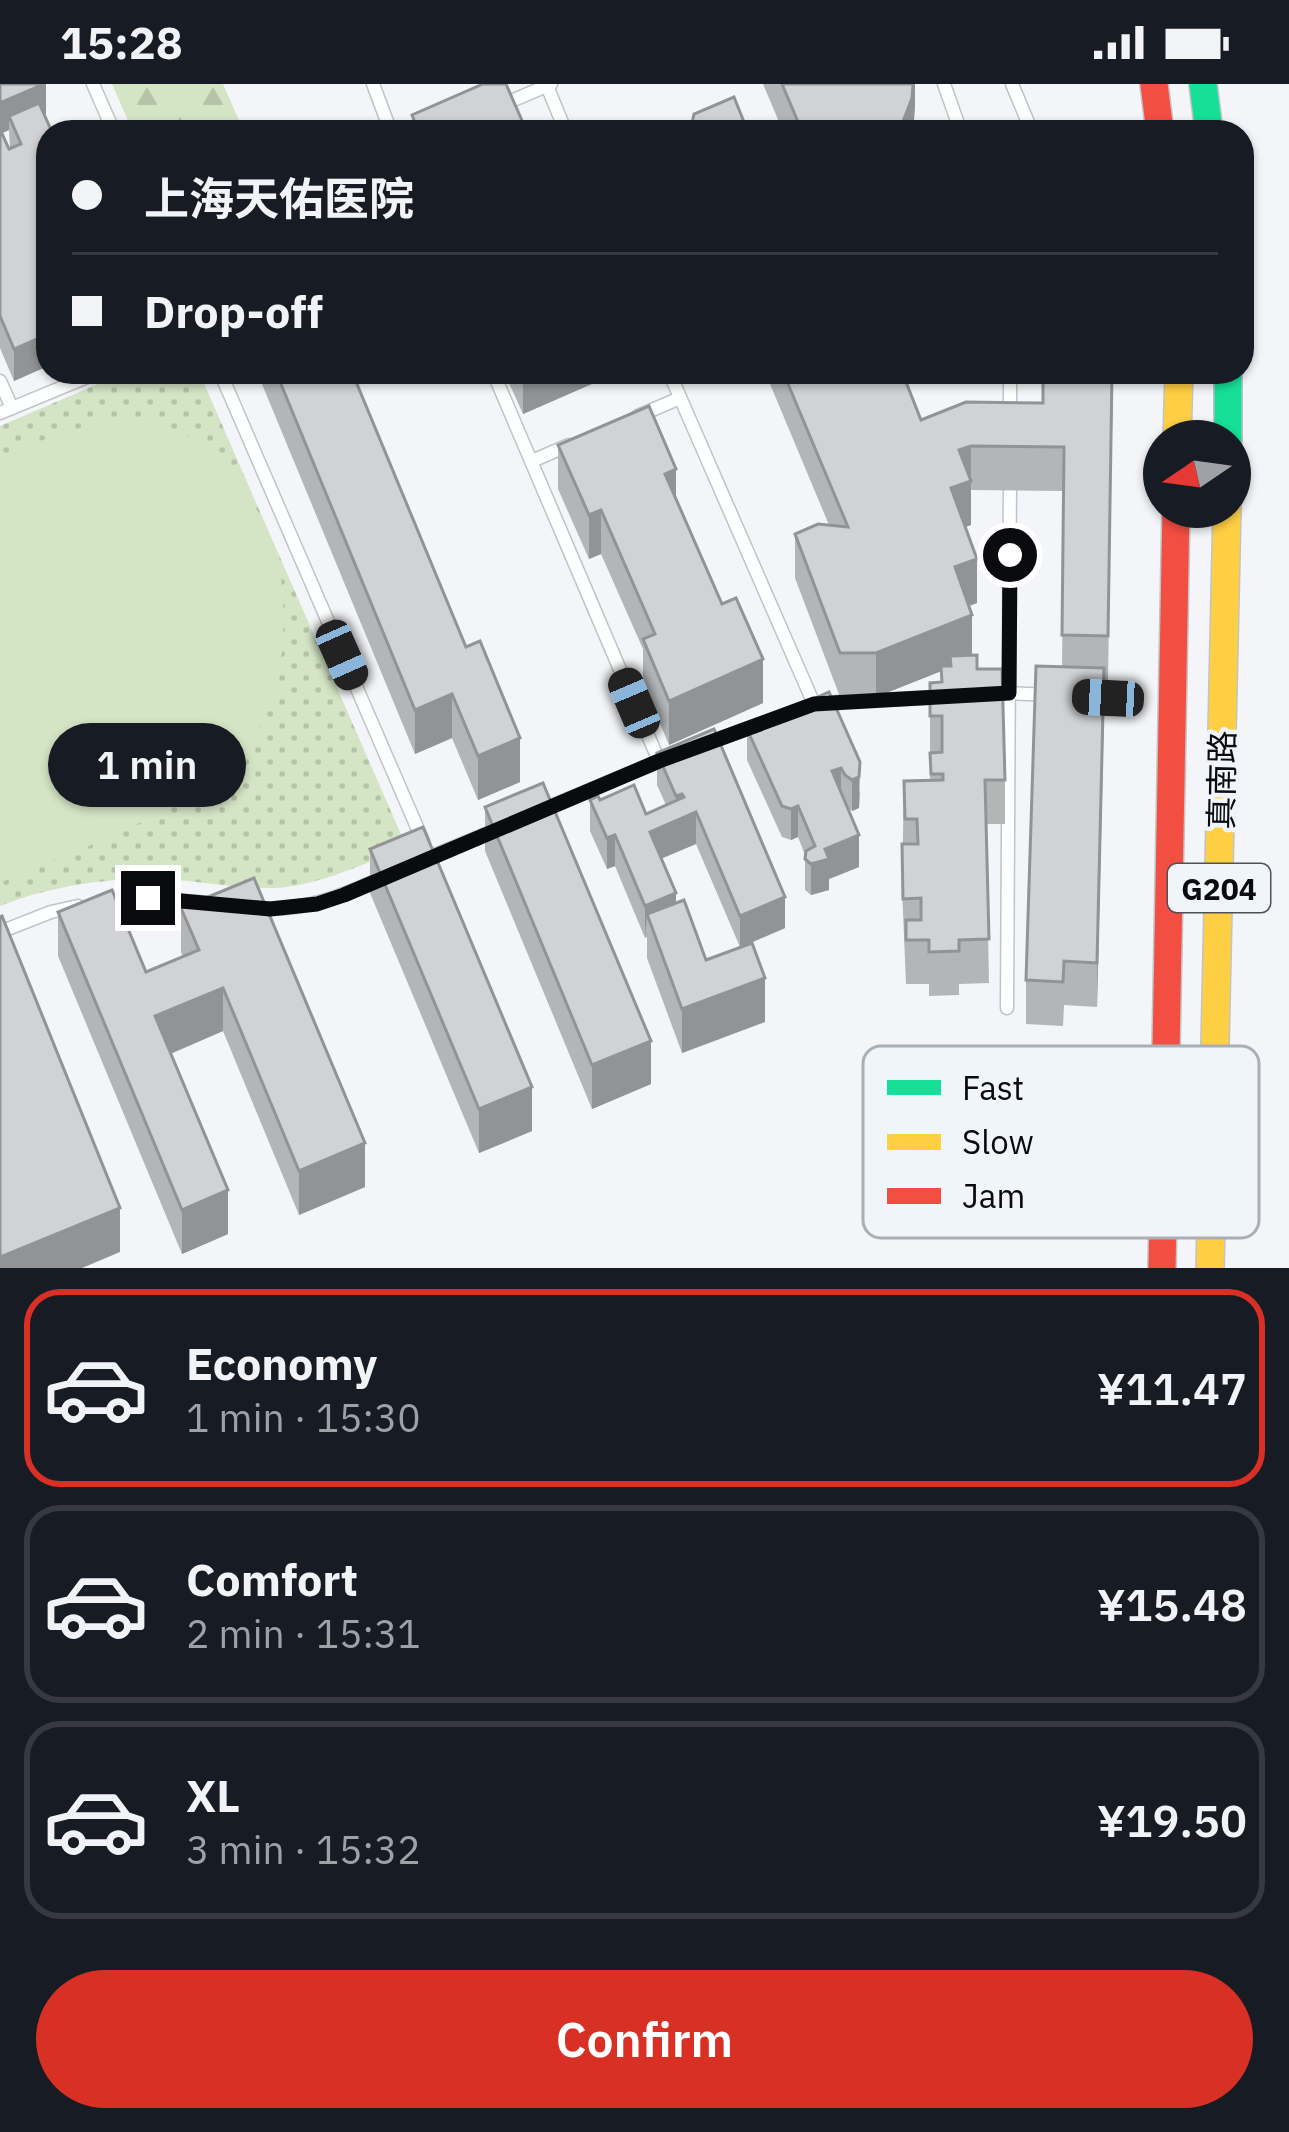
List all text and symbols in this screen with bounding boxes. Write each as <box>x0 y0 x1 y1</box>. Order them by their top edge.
text: 15:28 <box>60 13 183 71</box>
text: 上海天佑医院 <box>144 169 414 227</box>
text: Drop-off <box>144 282 323 340</box>
north arrow <box>1143 420 1251 528</box>
map controls <box>1143 420 1251 528</box>
route start <box>983 528 1037 582</box>
car <box>311 615 373 695</box>
car <box>603 663 665 743</box>
car <box>1071 678 1145 718</box>
callout: 1 min <box>49 724 247 808</box>
street label: 真南路 <box>1199 730 1243 830</box>
text: 1 min <box>97 739 197 790</box>
road number: G204 <box>1168 864 1270 912</box>
route end <box>121 871 175 925</box>
legend <box>863 1046 1259 1238</box>
text: Fast <box>962 1066 1024 1109</box>
text: Slow <box>962 1120 1034 1163</box>
text: Jam <box>962 1174 1025 1217</box>
icon: car <box>42 1334 150 1442</box>
text: Economy <box>186 1334 377 1392</box>
text: ¥11.47 <box>1097 1359 1247 1417</box>
text: 1 min · 15:30 <box>186 1392 421 1443</box>
icon: car <box>42 1550 150 1658</box>
text: Comfort <box>186 1550 358 1608</box>
text: ¥15.48 <box>1097 1575 1247 1633</box>
text: 2 min · 15:31 <box>186 1608 421 1659</box>
icon: car <box>42 1766 150 1874</box>
text: XL <box>186 1766 240 1824</box>
text: ¥19.50 <box>1097 1791 1247 1849</box>
text: 3 min · 15:32 <box>186 1824 421 1875</box>
button: Confirm <box>36 1970 1253 2108</box>

